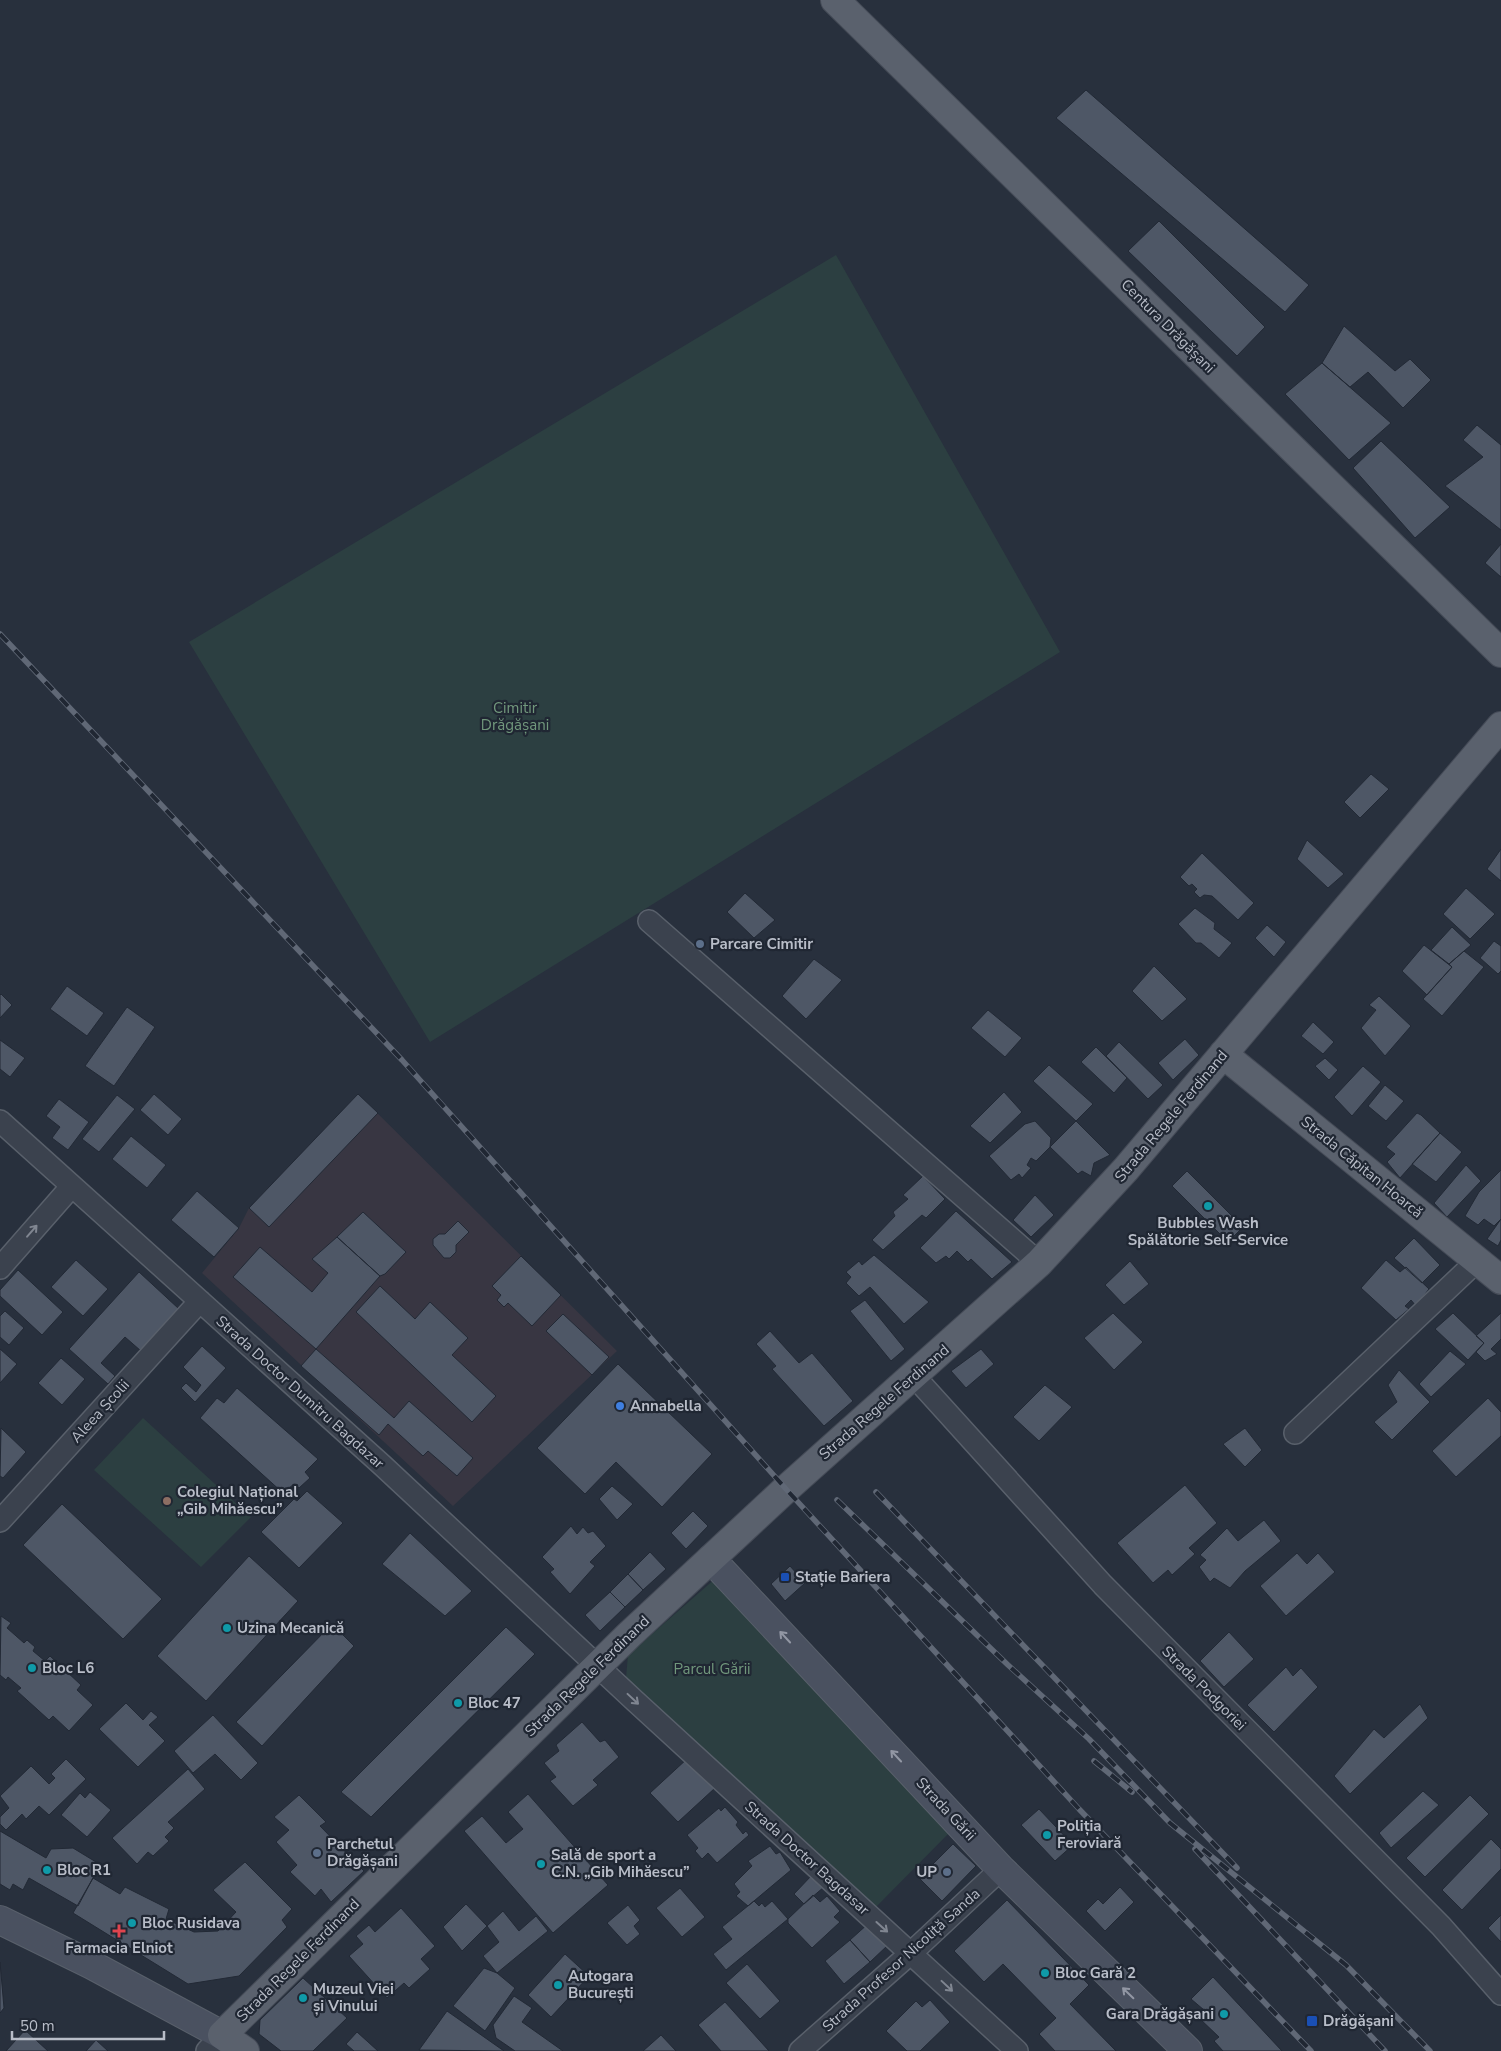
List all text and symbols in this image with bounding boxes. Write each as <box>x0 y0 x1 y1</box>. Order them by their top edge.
street label: Centura Drăgășani <box>1117 275 1219 377</box>
park label: Cimitir Drăgășani <box>481 698 549 735</box>
place label: Parcare Cimitir <box>710 934 813 954</box>
marker: Parcare Cimitir <box>694 938 706 950</box>
street label: Strada Regele Ferdinand <box>1110 1046 1232 1186</box>
street label: Strada Căpitan Hoarcă <box>1297 1112 1427 1222</box>
marker: Bubbles Wash Spălătorie Self-Service <box>1202 1200 1214 1212</box>
place label: Bubbles Wash Spălătorie Self-Service <box>1128 1213 1288 1250</box>
one-way arrow <box>26 1225 38 1238</box>
street label: Strada Doctor Dumitru Bagdazar <box>212 1311 389 1473</box>
street label: Strada Regele Ferdinand <box>815 1340 953 1464</box>
street label: Aleea Școlii <box>66 1375 134 1447</box>
place label: Annabella <box>630 1396 702 1416</box>
marker: Annabella <box>614 1400 626 1412</box>
place label: Colegiul Național „Gib Mihăescu” <box>177 1482 298 1519</box>
marker: Colegiul Național „Gib Mihăescu” <box>161 1495 173 1507</box>
place label: Stație Bariera <box>795 1567 891 1587</box>
marker: Stație Bariera <box>779 1571 791 1583</box>
street label: Strada Regele Ferdinand <box>520 1611 654 1741</box>
place label: Uzina Mecanică <box>237 1618 344 1638</box>
marker: Uzina Mecanică <box>221 1622 233 1634</box>
one-way arrow <box>779 1631 791 1644</box>
street label: Strada Podgoriei <box>1157 1641 1251 1735</box>
place label: Bloc L6 <box>42 1658 94 1678</box>
park label: Parcul Gării <box>673 1659 751 1679</box>
marker: Bloc L6 <box>26 1662 38 1674</box>
place label: Bloc 47 <box>468 1693 521 1713</box>
one-way arrow <box>626 1693 639 1705</box>
marker: Bloc 47 <box>452 1697 464 1709</box>
one-way arrow <box>890 1749 902 1762</box>
street label: Strada Gării <box>912 1773 980 1845</box>
street label: Strada Doctor Bagdasar <box>740 1797 874 1920</box>
place label: Poliția Feroviară <box>1057 1816 1122 1853</box>
marker: Poliția Feroviară <box>1041 1829 1053 1841</box>
place label: Parchetul Drăgășani <box>327 1834 398 1871</box>
place label: Sală de sport a C.N. „Gib Mihăescu” <box>551 1845 690 1882</box>
marker: Parchetul Drăgășani <box>311 1847 323 1859</box>
marker: Sală de sport a C.N. „Gib Mihăescu” <box>535 1858 547 1870</box>
place label: Bloc R1 <box>57 1860 111 1880</box>
place label: UP <box>916 1862 937 1882</box>
marker: Bloc R1 <box>41 1864 53 1876</box>
marker: UP <box>941 1866 953 1878</box>
street label: Strada Profesor Nicoliță Sanda <box>818 1884 984 2036</box>
street label: Strada Regele Ferdinand <box>232 1894 364 2026</box>
place label: Bloc Rusidava <box>142 1913 240 1933</box>
marker: Bloc Rusidava <box>126 1917 138 1929</box>
one-way arrow <box>875 1921 888 1932</box>
marker: Farmacia Elniot <box>113 1925 125 1937</box>
place label: Farmacia Elniot <box>65 1938 173 1958</box>
place label: Bloc Gară 2 <box>1055 1963 1136 1983</box>
place label: Autogara București <box>568 1966 634 2003</box>
marker: Bloc Gară 2 <box>1039 1967 1051 1979</box>
place label: Muzeul Viei și Vinului <box>313 1979 394 2016</box>
marker: Autogara București <box>552 1979 564 1991</box>
one-way arrow <box>940 1980 953 1992</box>
one-way arrow <box>1122 1986 1134 1999</box>
marker: Muzeul Viei și Vinului <box>297 1992 309 2004</box>
place label: Gara Drăgășani <box>1106 2004 1214 2024</box>
scale bar <box>12 2008 165 2040</box>
marker: Gara Drăgășani <box>1218 2008 1230 2020</box>
place label: Drăgășani <box>1323 2011 1394 2031</box>
marker: Drăgășani <box>1305 2014 1319 2028</box>
text: 50 m <box>20 2016 55 2036</box>

